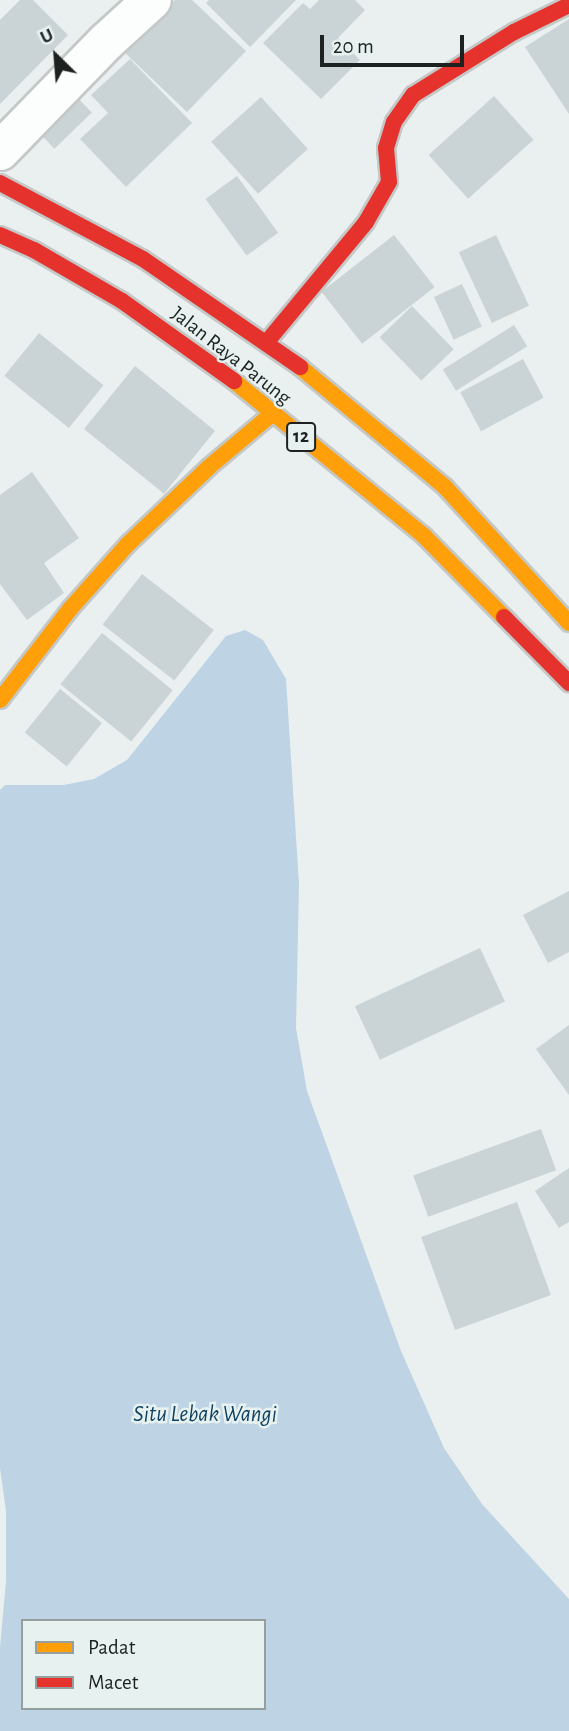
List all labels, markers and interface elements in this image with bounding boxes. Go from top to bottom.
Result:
north arrow [21,21,91,91]
scale bar [324,21,468,65]
text: U [37,25,56,48]
text: 20 m [333,36,374,57]
street label: Jalan Raya Parung [166,301,296,411]
road number: 12 [285,422,317,452]
water label: Situ Lebak Wangi [133,1401,277,1429]
legend [21,1619,266,1710]
text: Padat [88,1637,135,1658]
text: Macet [88,1672,139,1693]

